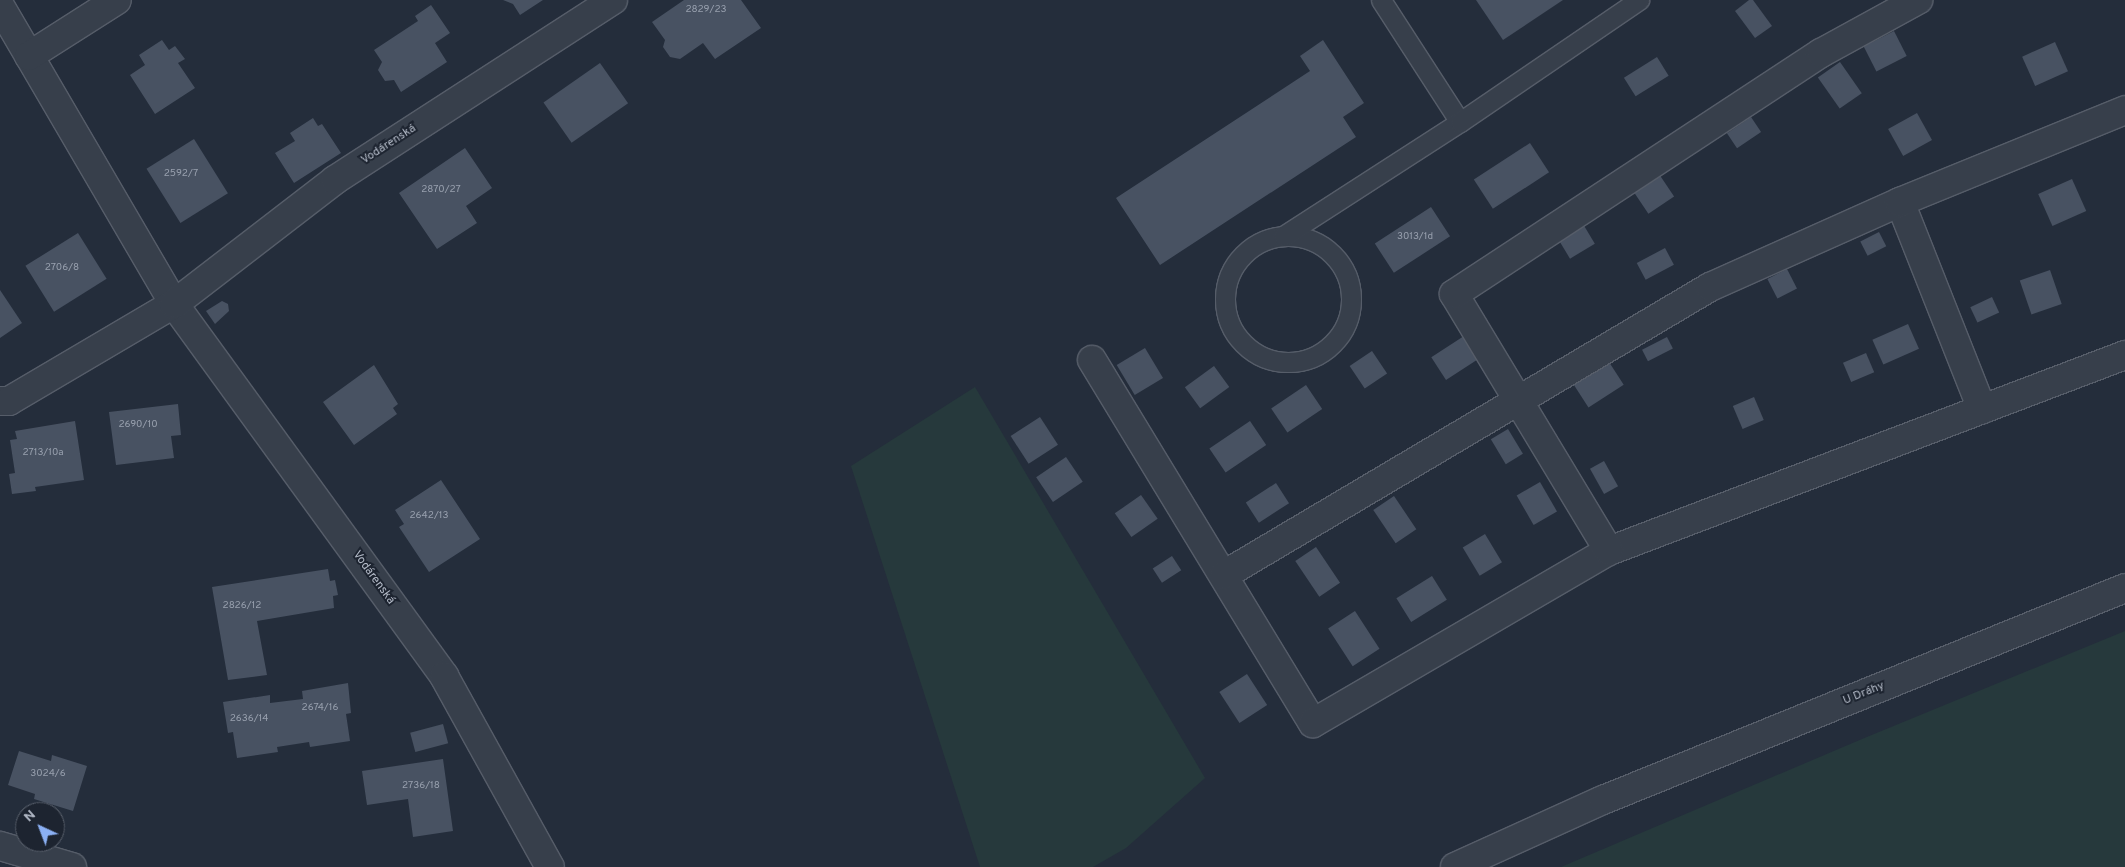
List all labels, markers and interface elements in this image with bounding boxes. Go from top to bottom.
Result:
house number: 2829/23 [685,4,727,16]
street label: Vodárenská [359,122,419,168]
house number: 2592/7 [164,168,198,180]
house number: 2870/27 [421,184,461,196]
house number: 3013/1d [1397,231,1433,243]
house number: 2706/8 [45,262,79,274]
house number: 2690/10 [118,419,158,431]
house number: 2713/10a [22,447,64,459]
house number: 2642/13 [409,510,449,522]
street label: Vodárenská [349,548,397,608]
house number: 2826/12 [223,600,261,612]
street label: U Dráhy [1841,679,1887,709]
house number: 2674/16 [302,702,338,714]
house number: 2636/14 [230,713,268,725]
house number: 3024/6 [30,768,66,780]
house number: 2736/18 [402,780,440,792]
north arrow [15,802,65,852]
text: N [21,807,40,826]

